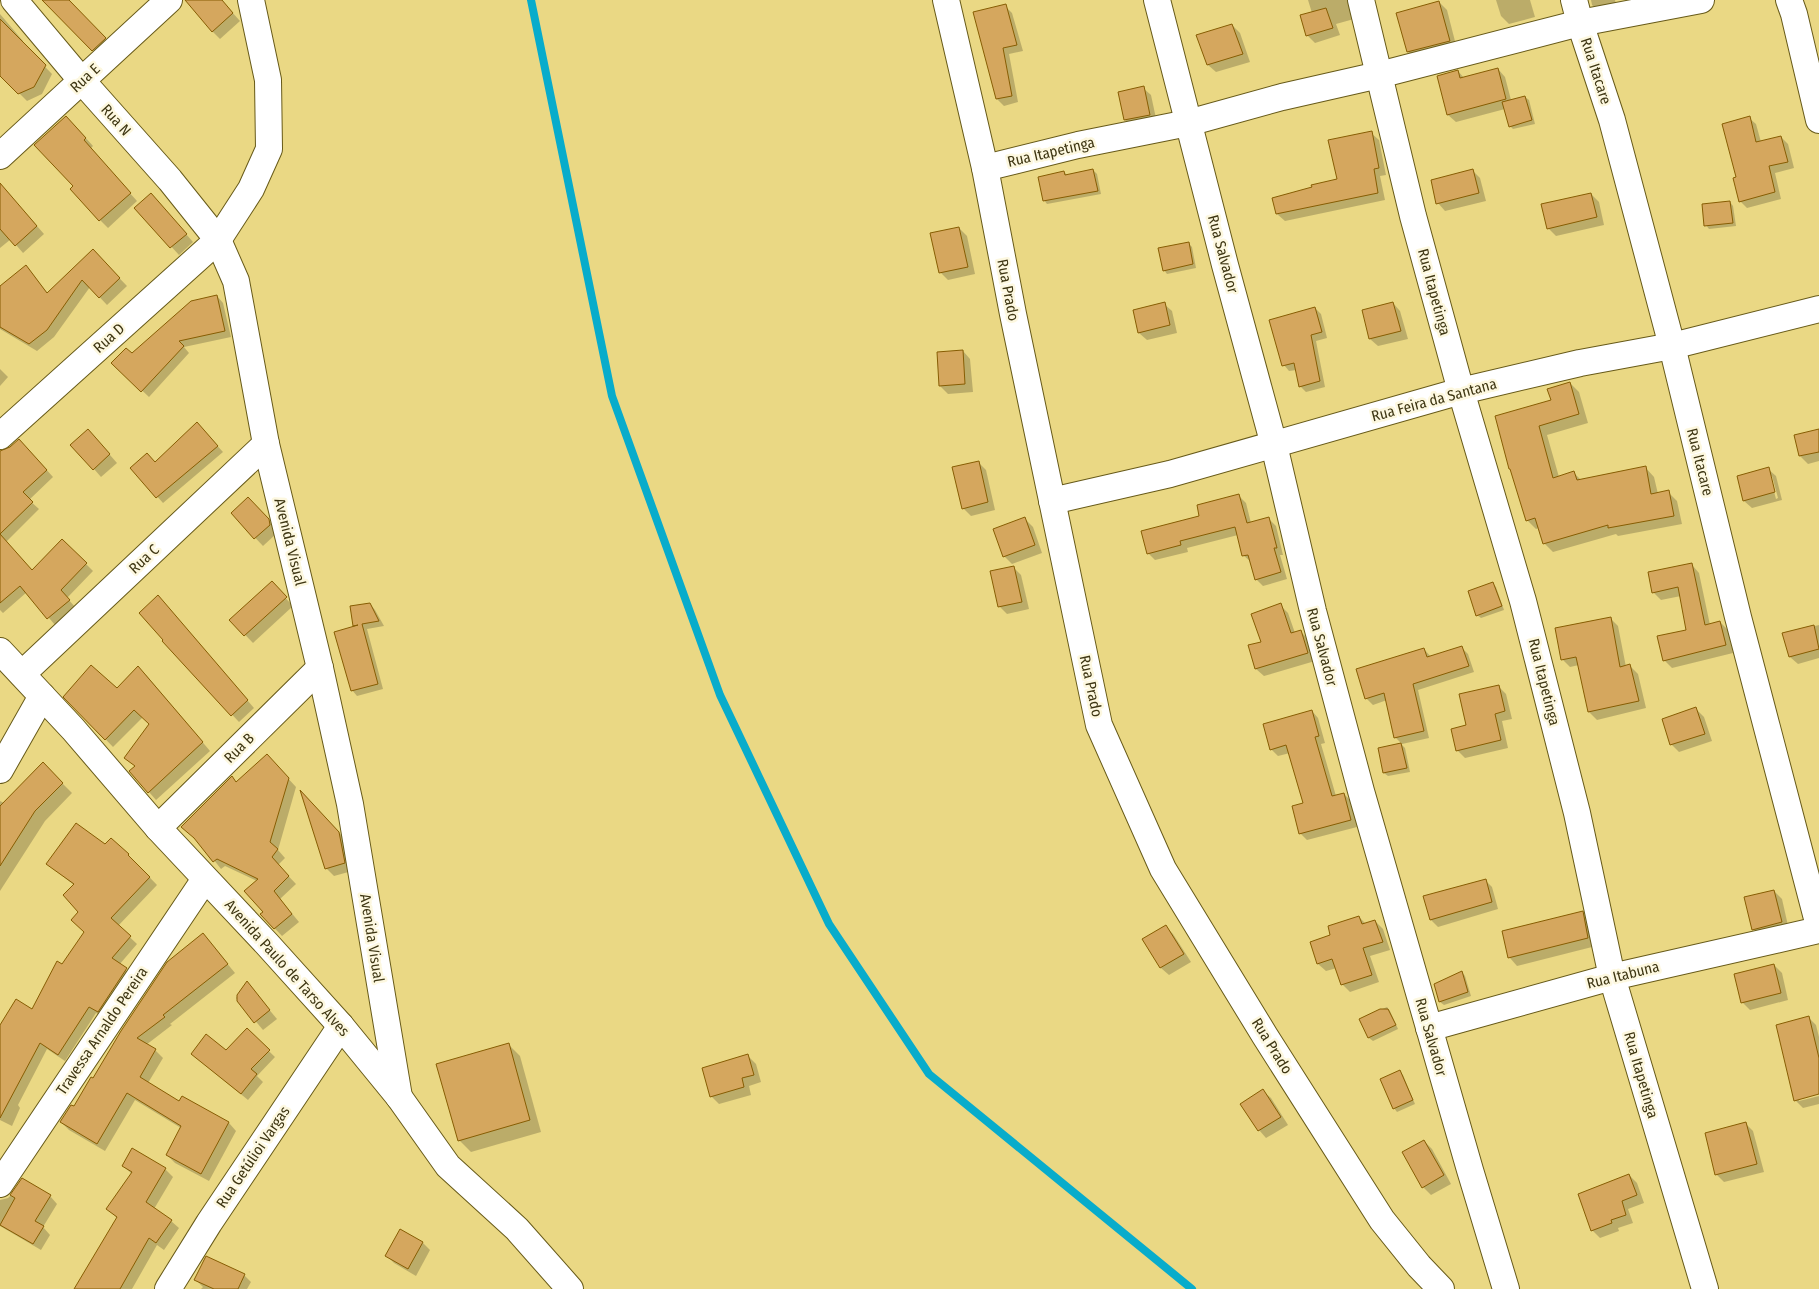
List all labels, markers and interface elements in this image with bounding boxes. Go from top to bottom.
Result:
street label: Rua Itacare [1577,35,1615,107]
street label: Rua E [66,60,104,96]
street label: Rua N [97,101,135,139]
street label: Rua Itapetinga [1006,133,1096,171]
street label: Rua Salvador [1204,213,1242,296]
street label: Rua Itapetinga [1414,247,1454,337]
street label: Rua Prado [993,258,1023,322]
street label: Rua D [90,319,128,357]
street label: Rua Feira da Santana [1369,375,1499,425]
street label: Rua Itacare [1683,426,1717,498]
street label: Avenida Visual [270,496,310,588]
street label: Rua C [125,540,163,577]
street label: Rua Salvador [1303,606,1341,689]
street label: Rua Itapetinga [1524,637,1564,727]
street label: Rua Prado [1076,654,1106,719]
street label: Rua B [220,729,258,767]
street label: Avenida Visual [356,892,388,984]
street label: Avenida Paulo de Tarso Alves [221,896,353,1040]
street label: Rua Itabuna [1585,957,1661,993]
street label: Travessa Arnaldo Pereira [52,964,152,1098]
street label: Rua Salvador [1411,996,1451,1079]
street label: Rua Prado [1248,1015,1296,1077]
street label: Rua Itapetinga [1620,1030,1662,1120]
street label: Rua Getúlioi Vargas [212,1103,294,1211]

